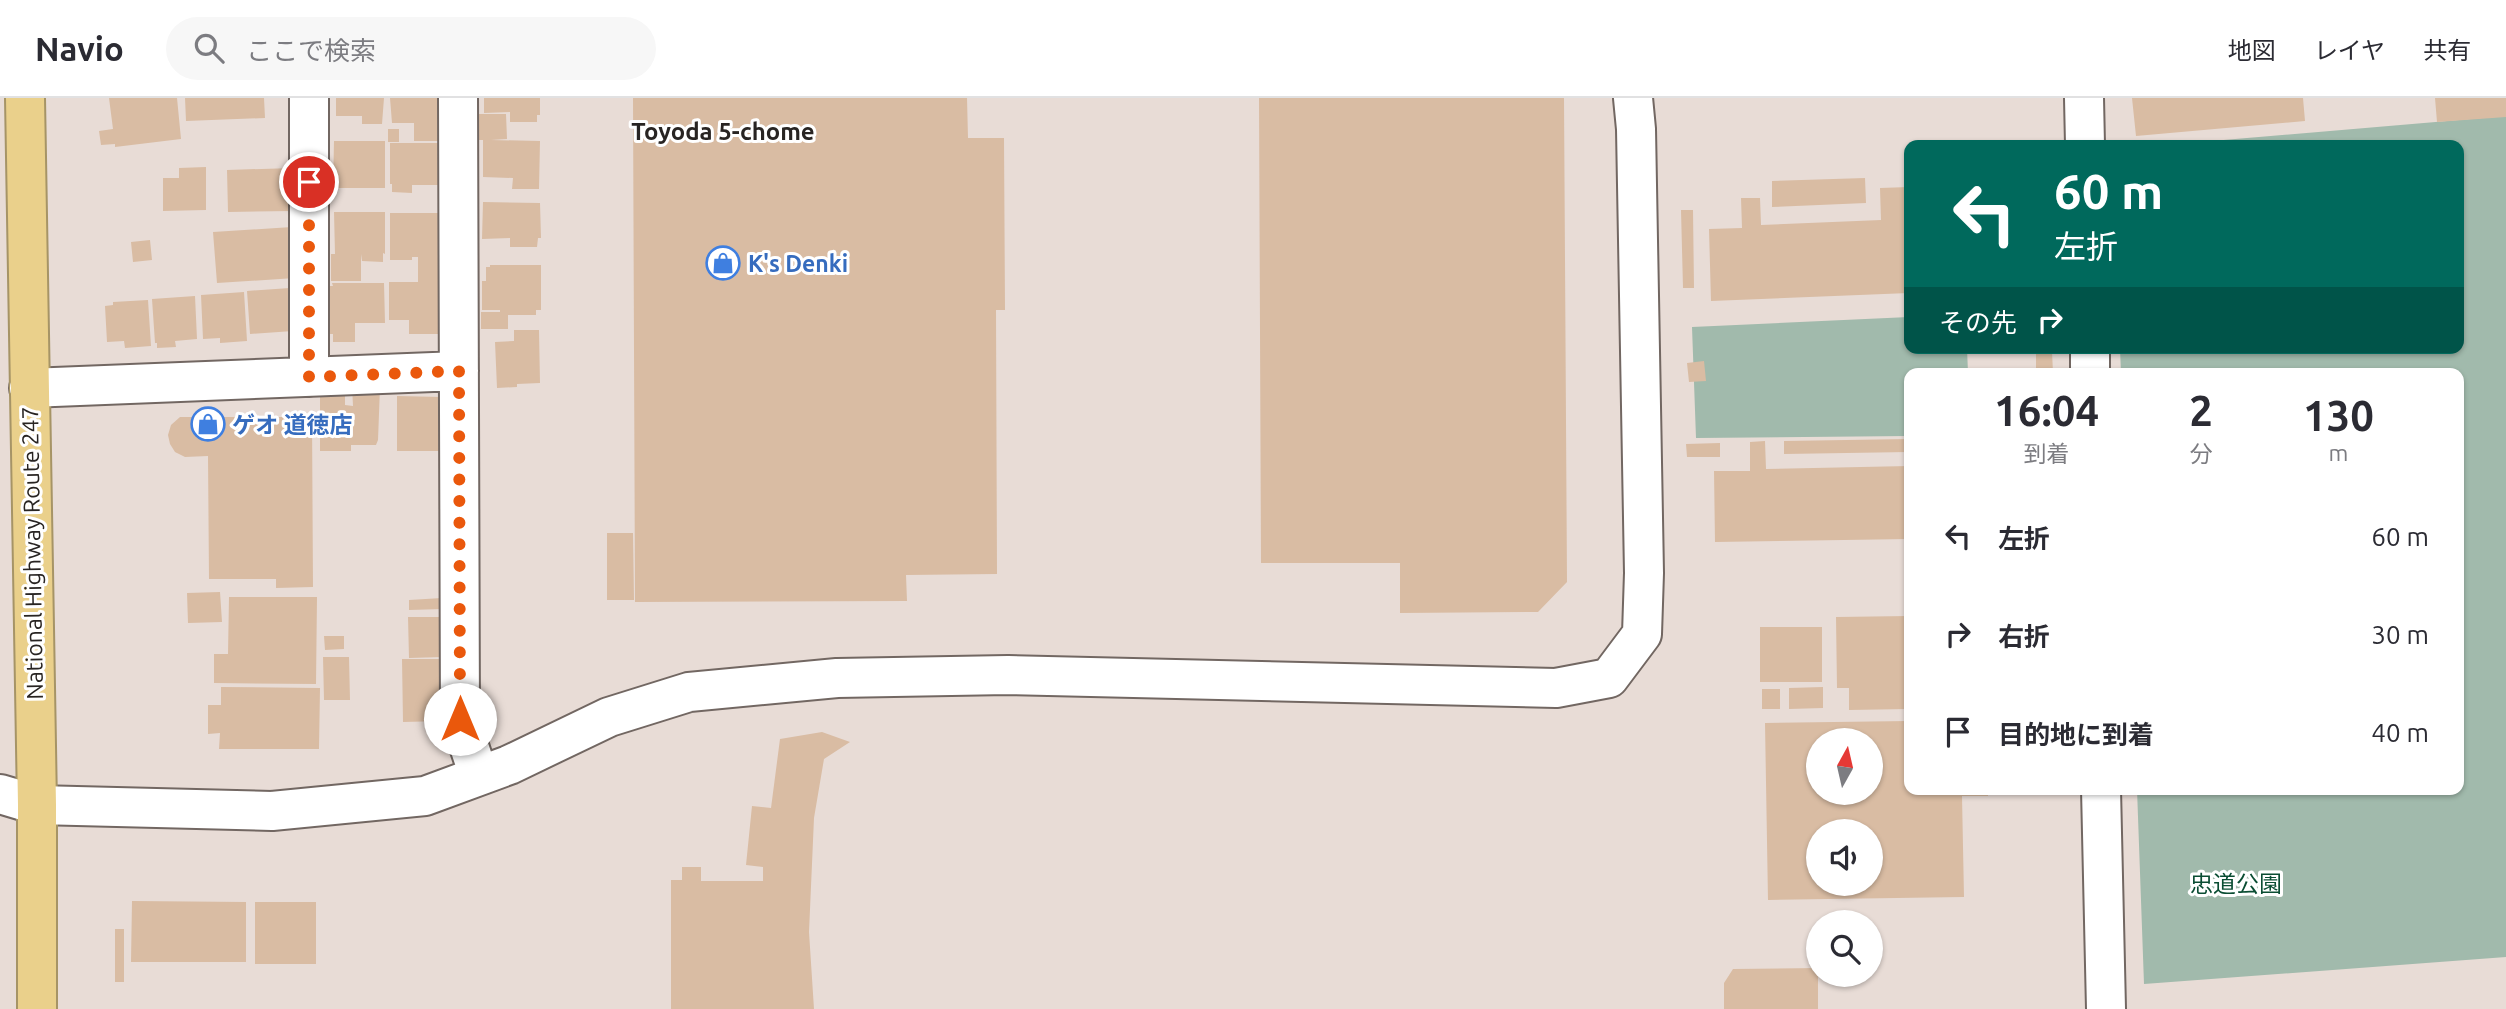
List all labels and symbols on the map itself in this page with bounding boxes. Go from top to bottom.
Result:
district label: Toyoda 5-chome [631,118,815,145]
pin [279,152,339,212]
shop icon: K's Denki [704,244,742,282]
place label: K's Denki [748,251,848,276]
shop icon: ゲオ 道徳店 [189,405,227,443]
street label: National Highway Route 247 [17,406,47,700]
place label: ゲオ 道徳店 [232,412,352,437]
position arrow [423,682,497,756]
north arrow [1806,728,1883,805]
park label: 忠道公園 [2190,871,2282,896]

